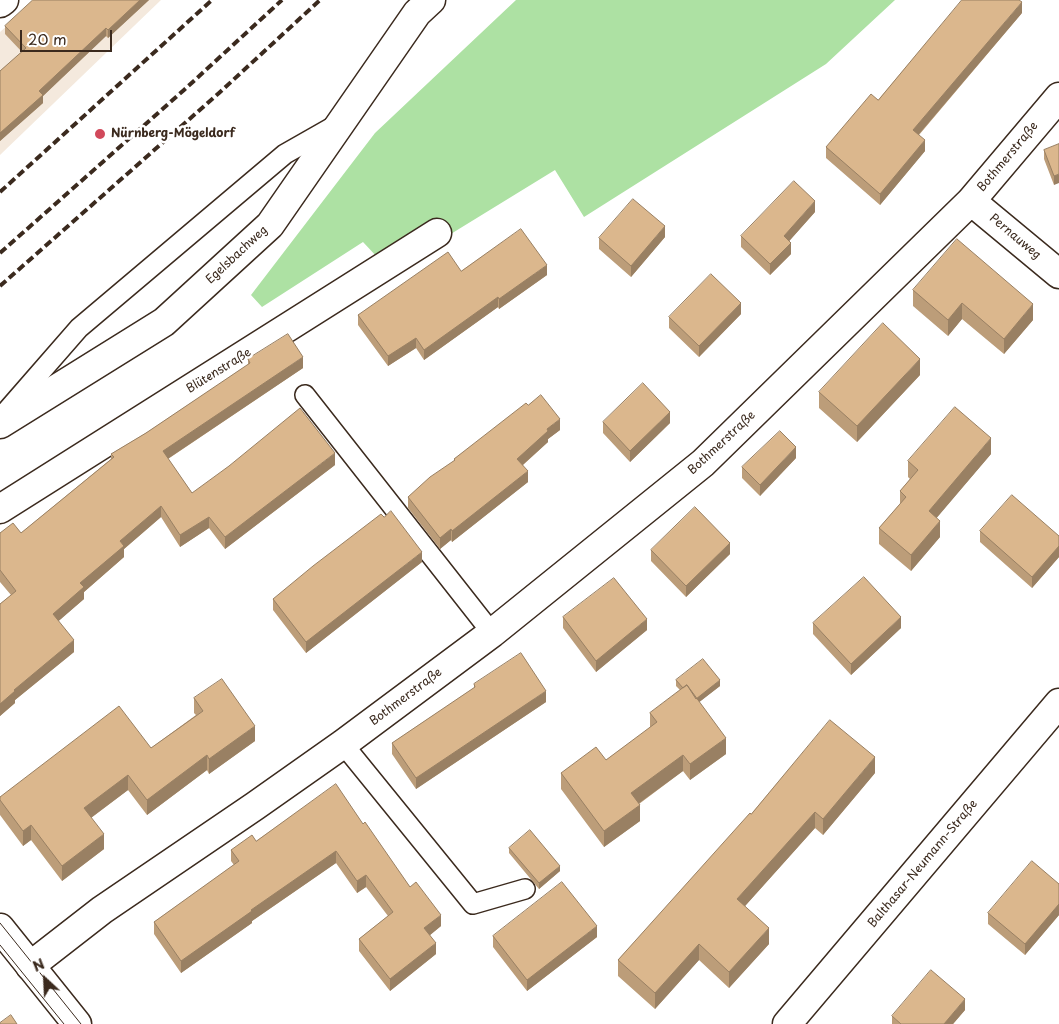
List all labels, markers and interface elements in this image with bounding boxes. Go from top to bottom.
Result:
scale bar [22,20,115,52]
text: 20 m [28,27,67,50]
street label: Bothmerstraße [975,119,1041,195]
marker: Nürnberg-Mögeldorf [93,127,107,141]
place label: Nürnberg-Mögeldorf [111,127,235,141]
street label: Pernauweg [986,211,1044,263]
street label: Egelsbachweg [203,223,271,287]
street label: Blütenstraße [184,345,254,397]
street label: Bothmerstraße [685,408,759,478]
street label: Bothmerstraße [367,665,445,729]
street label: Balthasar-Neumann-Straße [865,797,981,931]
text: N [29,953,48,977]
north arrow [20,954,70,1004]

